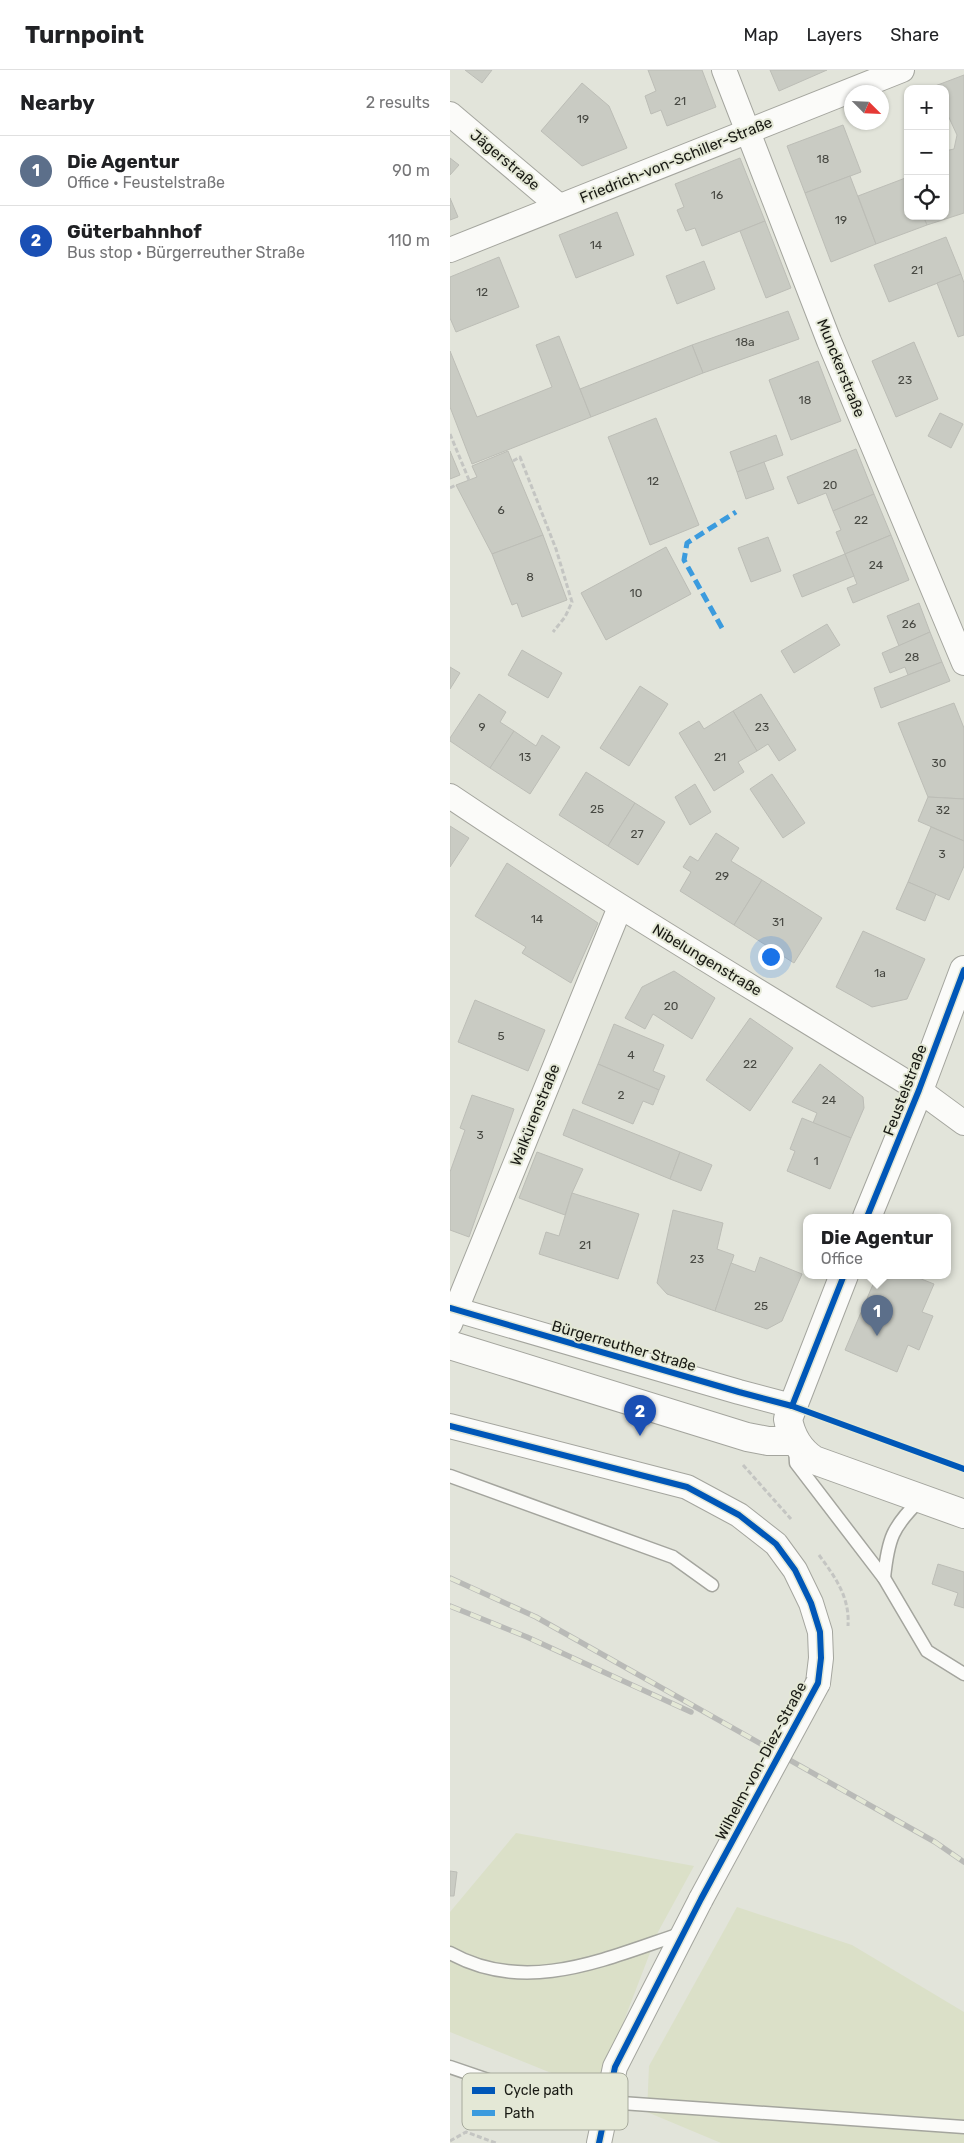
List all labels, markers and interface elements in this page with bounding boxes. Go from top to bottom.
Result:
text: Turnpoint [25,21,144,49]
text: Map [744,24,779,46]
text: Layers [807,24,862,46]
text: Share [890,24,939,46]
north arrow [844,85,889,130]
map controls [904,85,949,220]
button: + [904,85,949,130]
text: Nearby [20,90,95,115]
text: 2 results [366,93,430,112]
house number: 21 [674,94,686,108]
house number: 19 [577,112,589,126]
street label: Friedrich-von-Schiller-Straße [577,113,775,207]
street label: Jägerstraße [467,126,543,194]
button: − [904,130,949,175]
text: Die Agentur [67,150,179,173]
house number: 18 [817,152,829,166]
text: 1 [32,161,40,180]
text: 90 m [392,161,430,180]
text: Office · Feustelstraße [67,173,225,192]
button: locate [904,175,949,220]
house number: 16 [711,188,723,202]
house number: 19 [835,213,847,227]
text: Güterbahnhof [67,220,202,243]
text: 2 [31,231,41,250]
text: 110 m [388,231,430,250]
house number: 14 [590,238,603,252]
text: Bus stop · Bürgerreuther Straße [67,243,305,262]
house number: 21 [911,263,923,277]
house number: 12 [476,285,488,299]
street label: Munckerstraße [813,316,869,420]
house number: 18a [735,335,755,349]
house number: 23 [898,373,912,387]
house number: 18 [799,393,811,407]
house number: 12 [647,474,659,488]
house number: 20 [823,478,837,492]
house number: 6 [497,503,505,517]
house number: 22 [854,513,868,527]
house number: 24 [869,558,884,572]
house number: 8 [526,570,534,584]
house number: 10 [630,586,642,600]
house number: 26 [902,617,916,631]
house number: 28 [905,650,919,664]
house number: 9 [478,720,486,734]
house number: 23 [755,720,769,734]
house number: 13 [519,750,531,764]
house number: 21 [714,750,726,764]
house number: 30 [932,756,946,770]
house number: 25 [590,802,604,816]
house number: 32 [936,803,950,817]
house number: 27 [630,827,644,841]
house number: 3 [938,847,946,861]
house number: 29 [715,869,729,883]
house number: 14 [531,912,544,926]
house number: 31 [772,915,784,929]
street label: Nibelungenstraße [649,920,765,1000]
your location [758,944,784,970]
house number: 1a [874,966,886,980]
house number: 20 [664,999,678,1013]
house number: 5 [497,1029,505,1043]
street label: Feustelstraße [879,1042,931,1138]
house number: 4 [627,1048,635,1062]
house number: 22 [743,1057,757,1071]
street label: Walkürenstraße [506,1062,564,1168]
house number: 2 [617,1088,625,1102]
house number: 24 [822,1093,837,1107]
house number: 3 [476,1128,484,1142]
house number: 1 [813,1154,819,1168]
popup [803,1214,951,1279]
text: Die Agentur [821,1226,933,1249]
house number: 21 [579,1238,591,1252]
text: Office [821,1249,863,1268]
house number: 23 [690,1252,704,1266]
pin: 1 [861,1295,893,1336]
house number: 25 [754,1299,768,1313]
street label: Bürgerreuther Straße [550,1317,698,1375]
pin: 2 [624,1395,656,1436]
street label: Wilhelm-von-Diez-Straße [712,1679,810,1843]
legend [462,2073,628,2130]
text: Cycle path [504,2082,573,2099]
text: Path [504,2105,535,2122]

